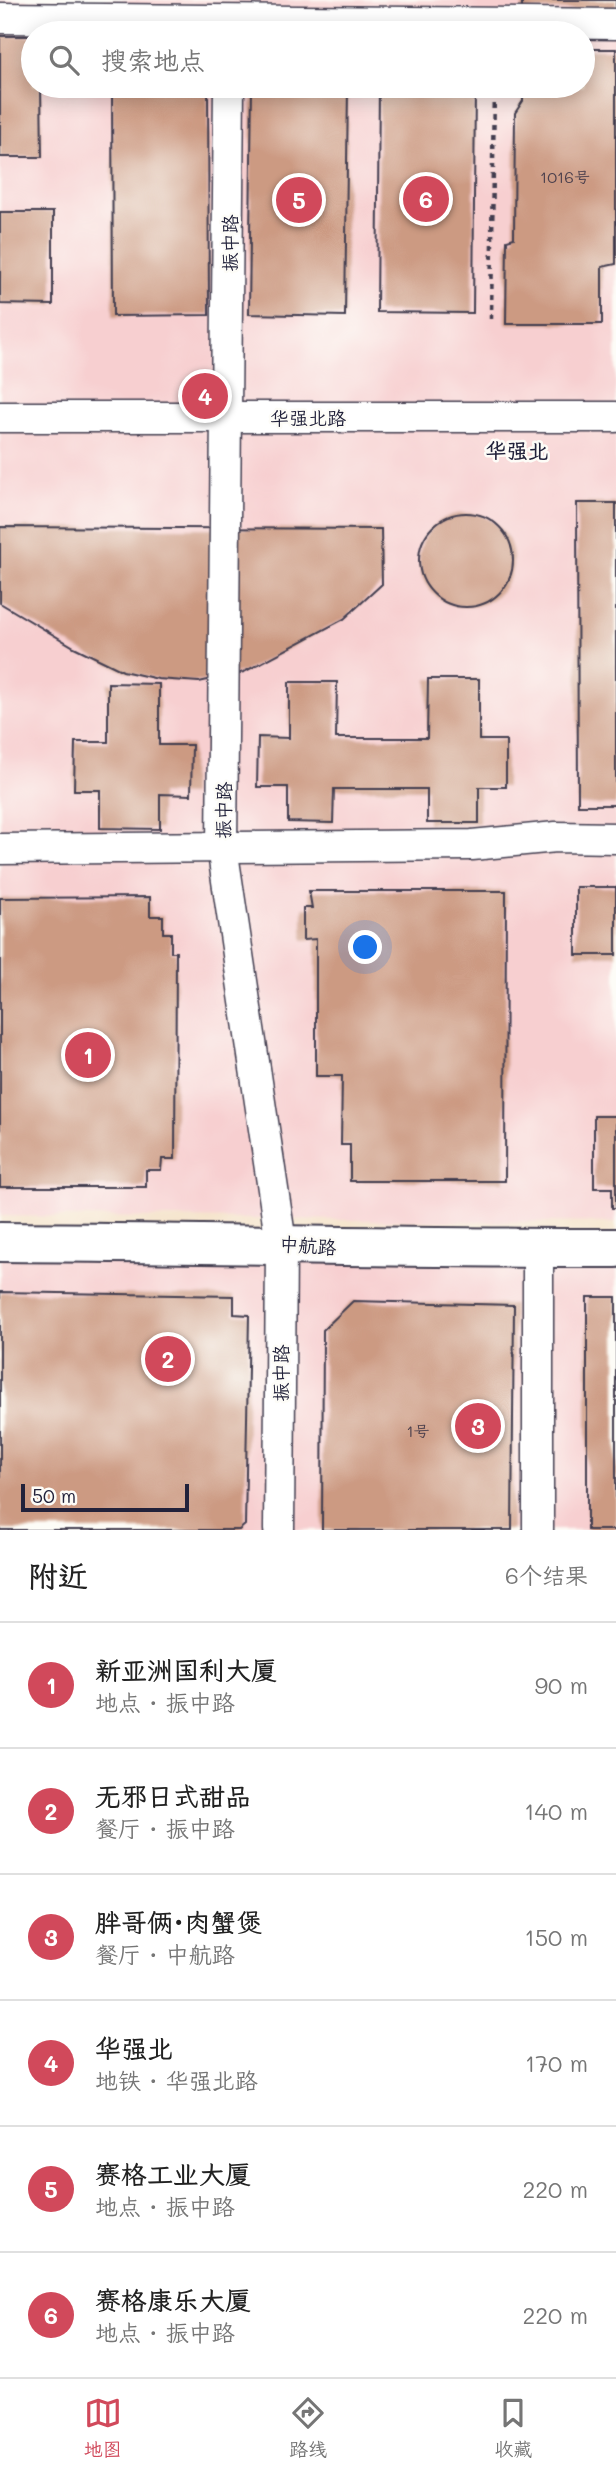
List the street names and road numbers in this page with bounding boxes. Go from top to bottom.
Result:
street label: 振中路 [217,214,242,272]
street label: 华强北路 [270,405,346,430]
street label: 振中路 [210,781,236,839]
street label: 中航路 [279,1231,337,1259]
street label: 振中路 [268,1344,293,1402]

